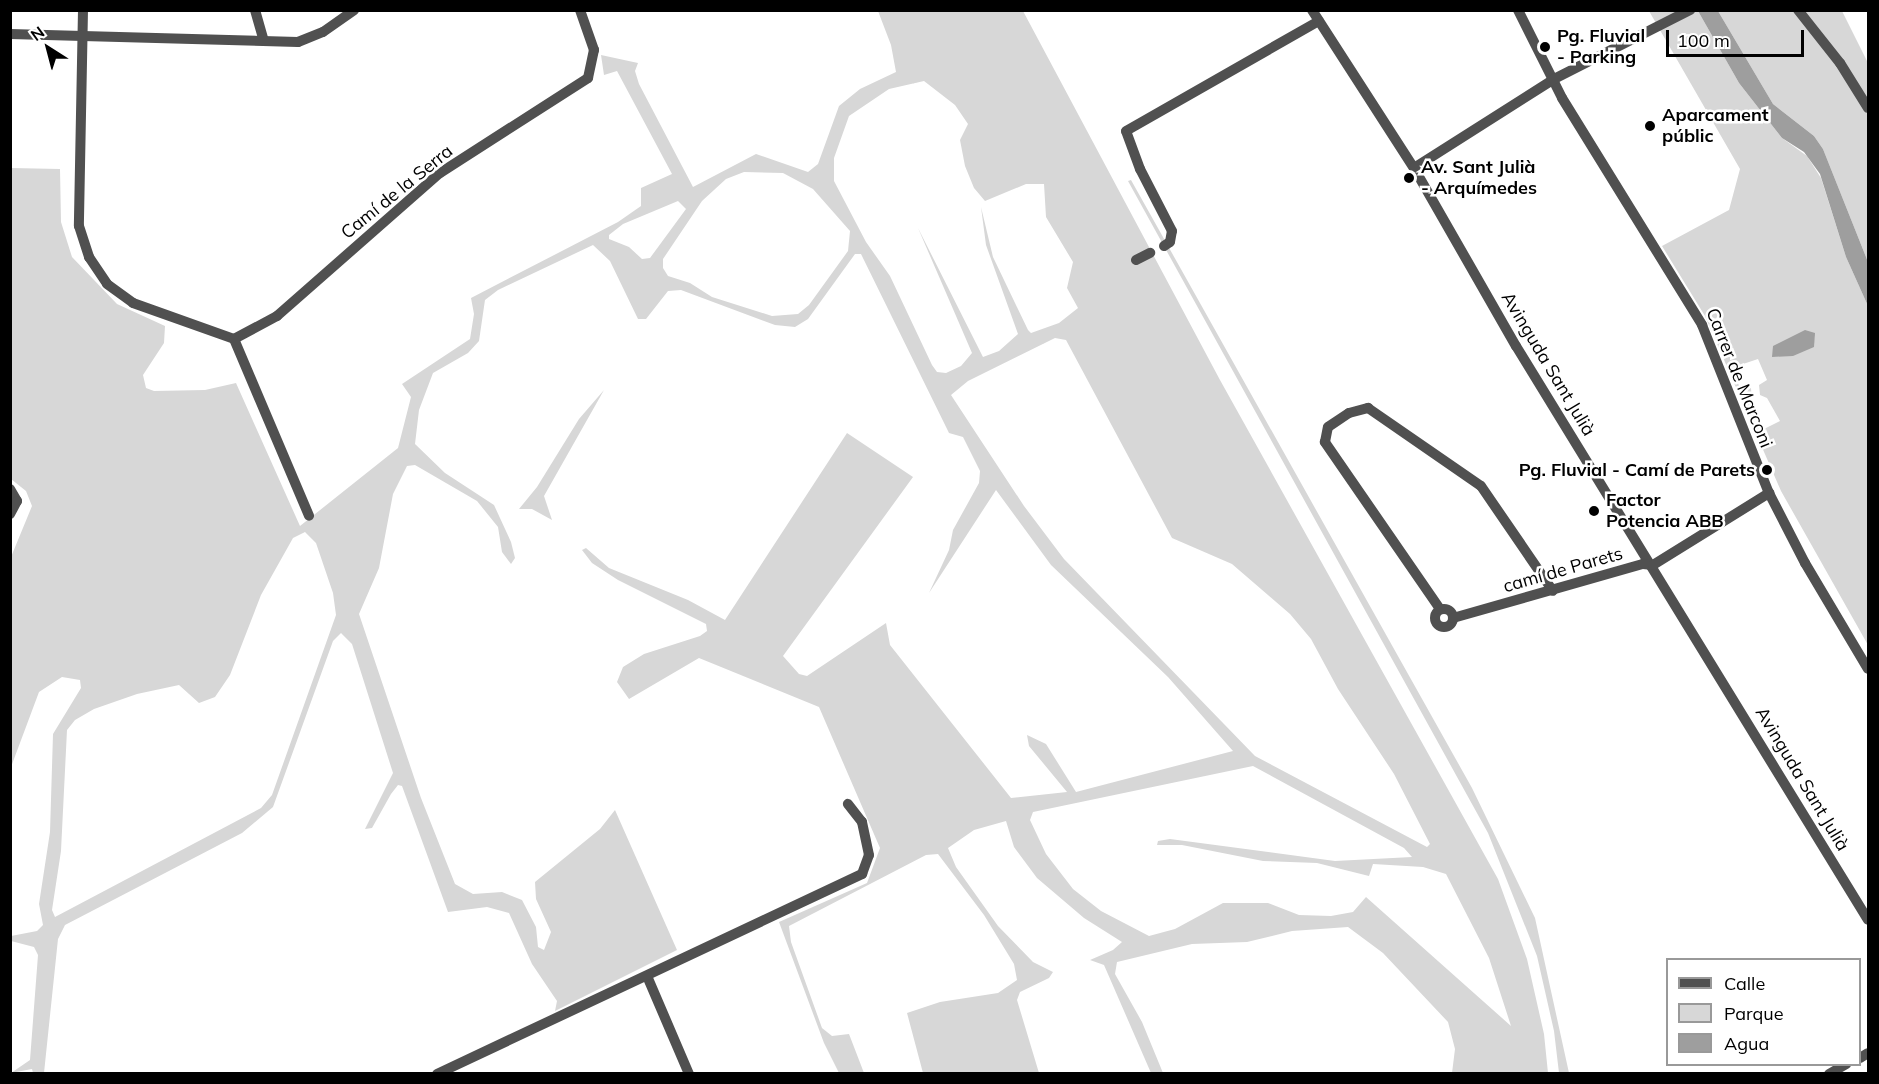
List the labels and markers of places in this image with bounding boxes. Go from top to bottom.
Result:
place label: Pg. Fluvial - Parking [1557,26,1645,68]
marker: Pg. Fluvial - Parking [1538,40,1552,54]
place label: Aparcament públic [1662,105,1769,148]
marker: Aparcament públic [1643,119,1657,133]
place label: Av. Sant Julià - Arquímedes [1421,157,1537,200]
marker: Av. Sant Julià - Arquímedes [1402,171,1416,185]
place label: Pg. Fluvial - Camí de Parets [1519,459,1755,481]
marker: Pg. Fluvial - Camí de Parets [1760,463,1774,477]
place label: Factor Potencia ABB [1606,490,1724,532]
marker: Factor Potencia ABB [1587,504,1601,518]

